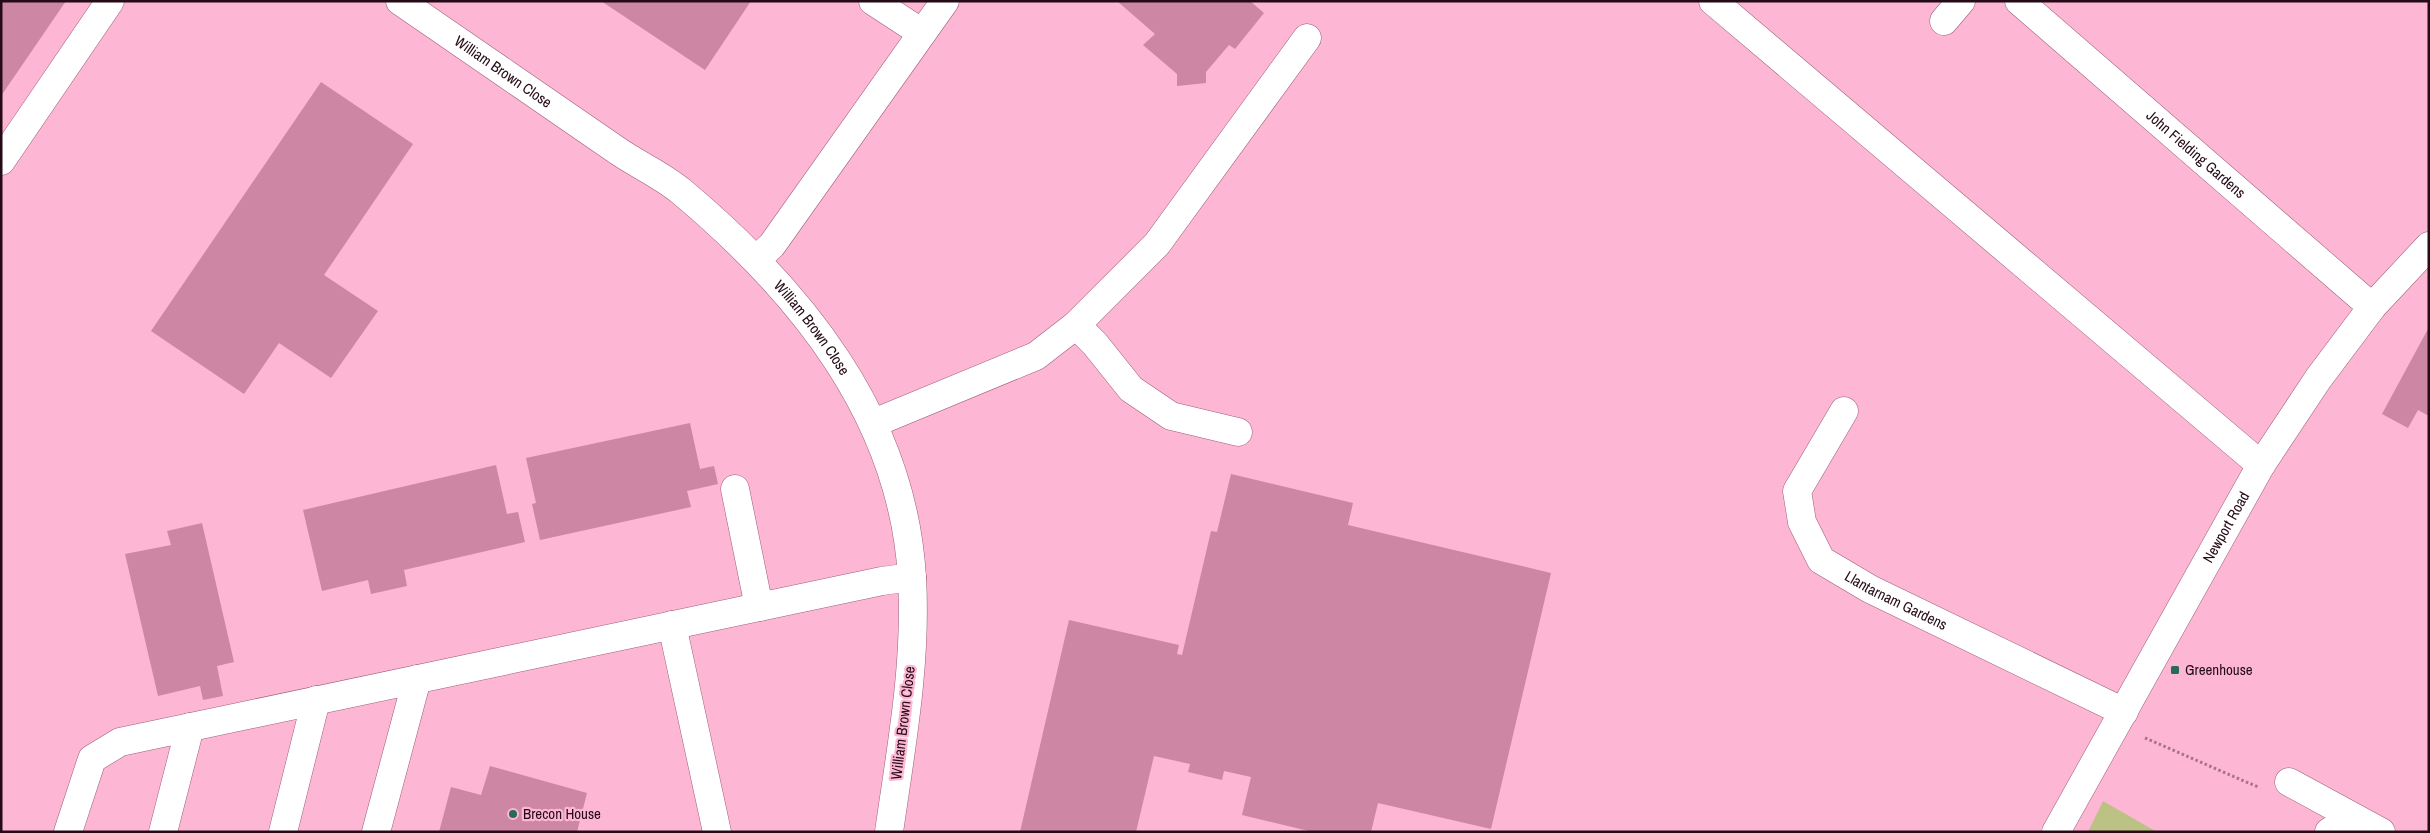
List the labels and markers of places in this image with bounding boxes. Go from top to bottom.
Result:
place label: Greenhouse [2185,659,2253,680]
marker: Greenhouse [2169,664,2181,676]
place label: Brecon House [523,803,601,824]
marker: Brecon House [507,808,519,820]

